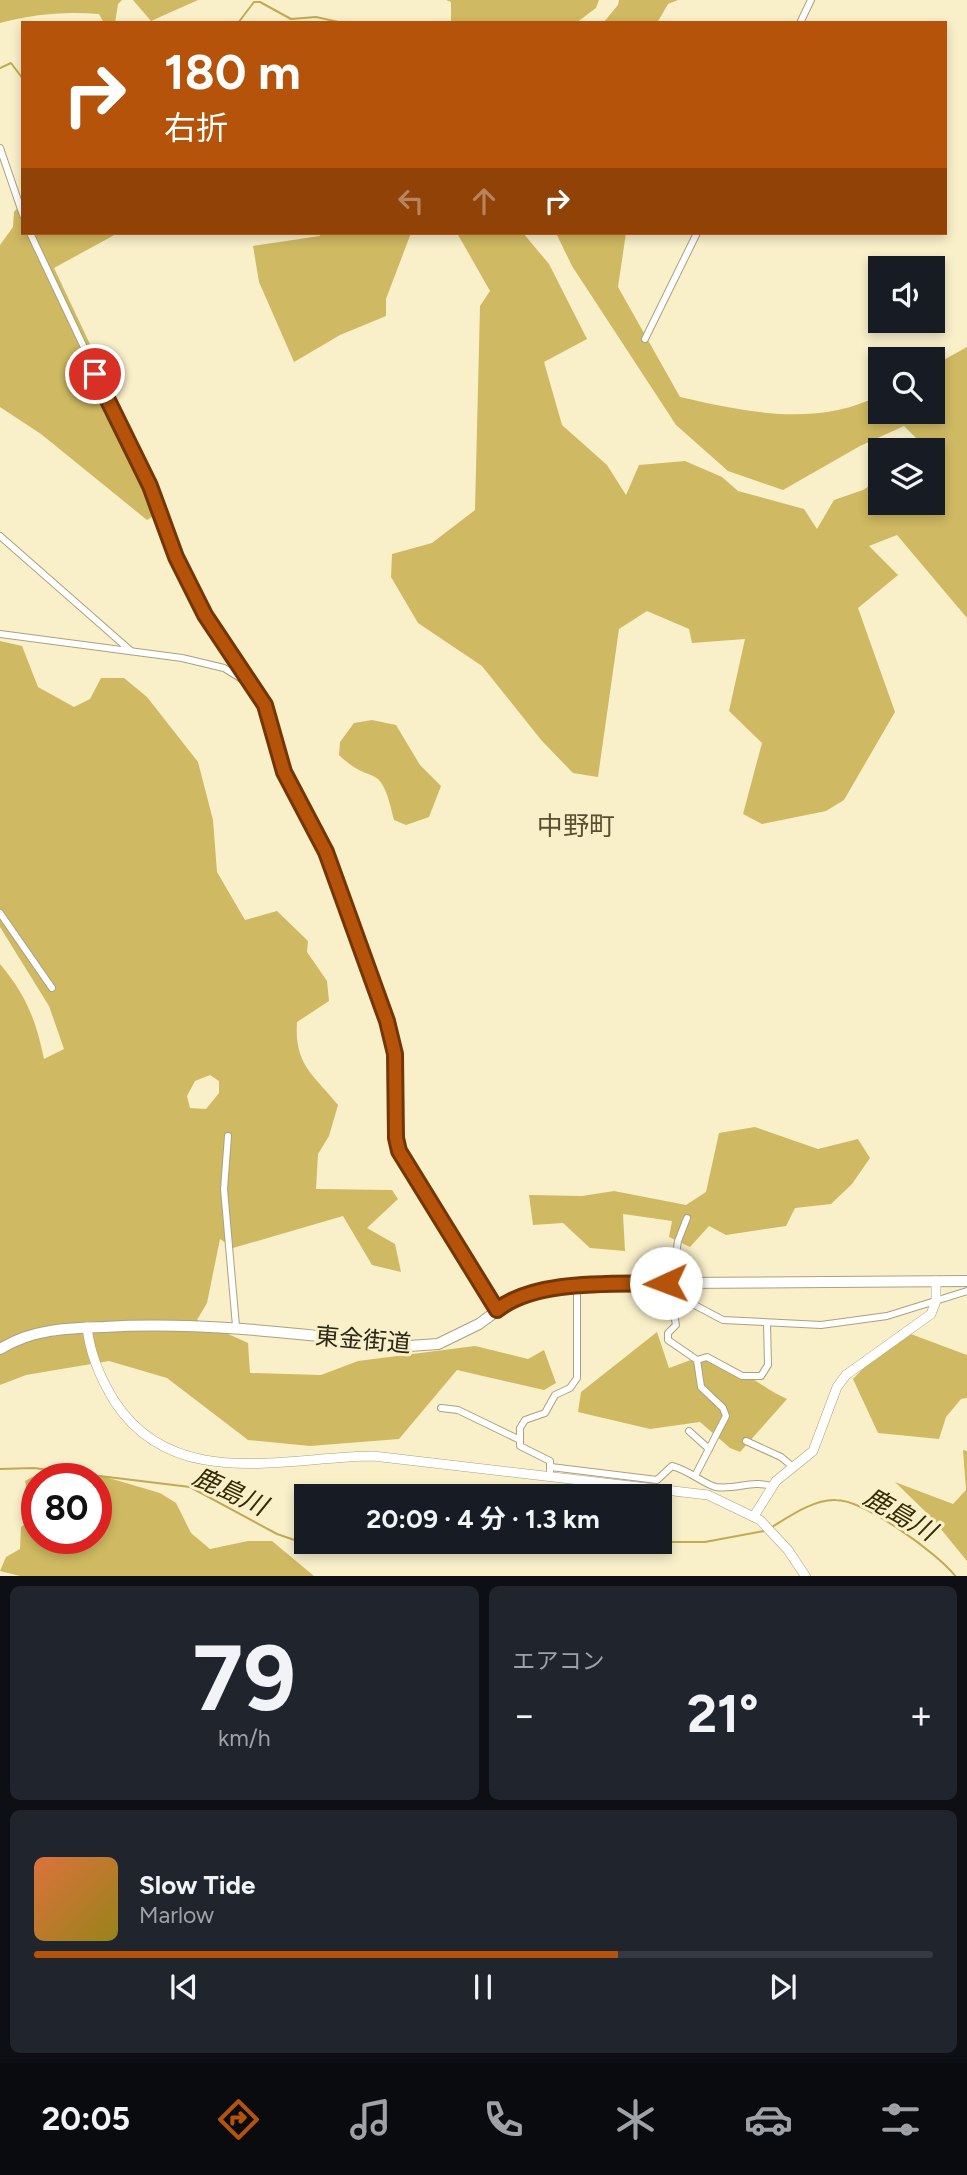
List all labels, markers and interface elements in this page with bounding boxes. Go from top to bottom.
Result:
text: 180 m [164,42,301,101]
icon: right [49,49,140,140]
text: 右折 [164,109,228,147]
icon: left [392,182,430,220]
icon: ahead [465,182,503,220]
icon: right [538,182,576,220]
map controls [868,256,945,515]
button: sound [868,256,945,333]
pin [65,344,125,404]
button: search [868,347,945,424]
icon: arrive [76,355,114,393]
button: layers [868,438,945,515]
district label: 中野町 [537,810,615,842]
position arrow [629,1246,703,1320]
street label: 東金街道 [314,1321,412,1358]
water label: 鹿島川 [188,1460,275,1523]
speed limit sign: 80 [21,1463,112,1554]
water label: 鹿島川 [858,1481,944,1549]
text: 20:09 · 4 分 · 1.3 km [366,1503,600,1535]
text: 79 [193,1624,296,1733]
text: エアコン [513,1647,605,1675]
text: 21° [687,1683,759,1745]
text: − [513,1692,536,1738]
text: + [909,1692,933,1738]
text: km/h [218,1724,271,1752]
text: Slow Tide [139,1869,255,1901]
text: Marlow [139,1901,214,1929]
icon: previous [165,1968,203,2006]
icon: pause [464,1968,502,2006]
icon: next [764,1968,802,2006]
icon: directions [214,2095,263,2144]
icon: music [346,2095,395,2144]
icon: phone [479,2095,528,2144]
icon: climate [611,2095,660,2144]
icon: car [744,2095,793,2144]
icon: filters [876,2095,925,2144]
text: 20:05 [42,2100,130,2138]

